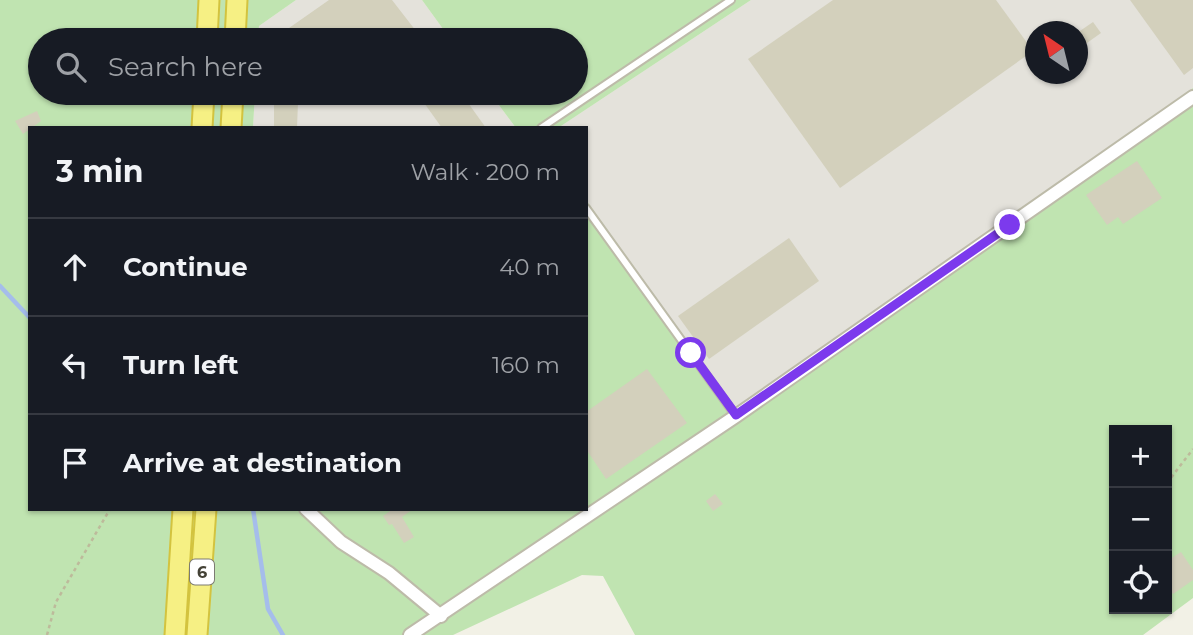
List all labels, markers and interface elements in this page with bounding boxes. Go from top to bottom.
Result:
north arrow [1025,21,1088,84]
search box [28,28,588,105]
icon: search [52,48,90,86]
text: Search here [108,51,263,83]
text: 3 min [56,153,143,190]
text: Walk · 200 m [410,158,560,186]
route end [994,209,1025,240]
icon: ahead [56,248,94,286]
text: Continue [123,251,248,283]
text: 40 m [499,253,560,281]
route start [675,337,706,368]
icon: left [56,346,94,384]
text: Turn left [123,349,239,381]
text: 160 m [492,351,560,379]
map controls [1109,425,1172,614]
button: + [1109,425,1172,488]
icon: arrive [56,444,94,482]
text: Arrive at destination [123,447,402,479]
button: − [1109,488,1172,551]
button: locate [1109,551,1172,614]
road number: 6 [190,559,214,584]

